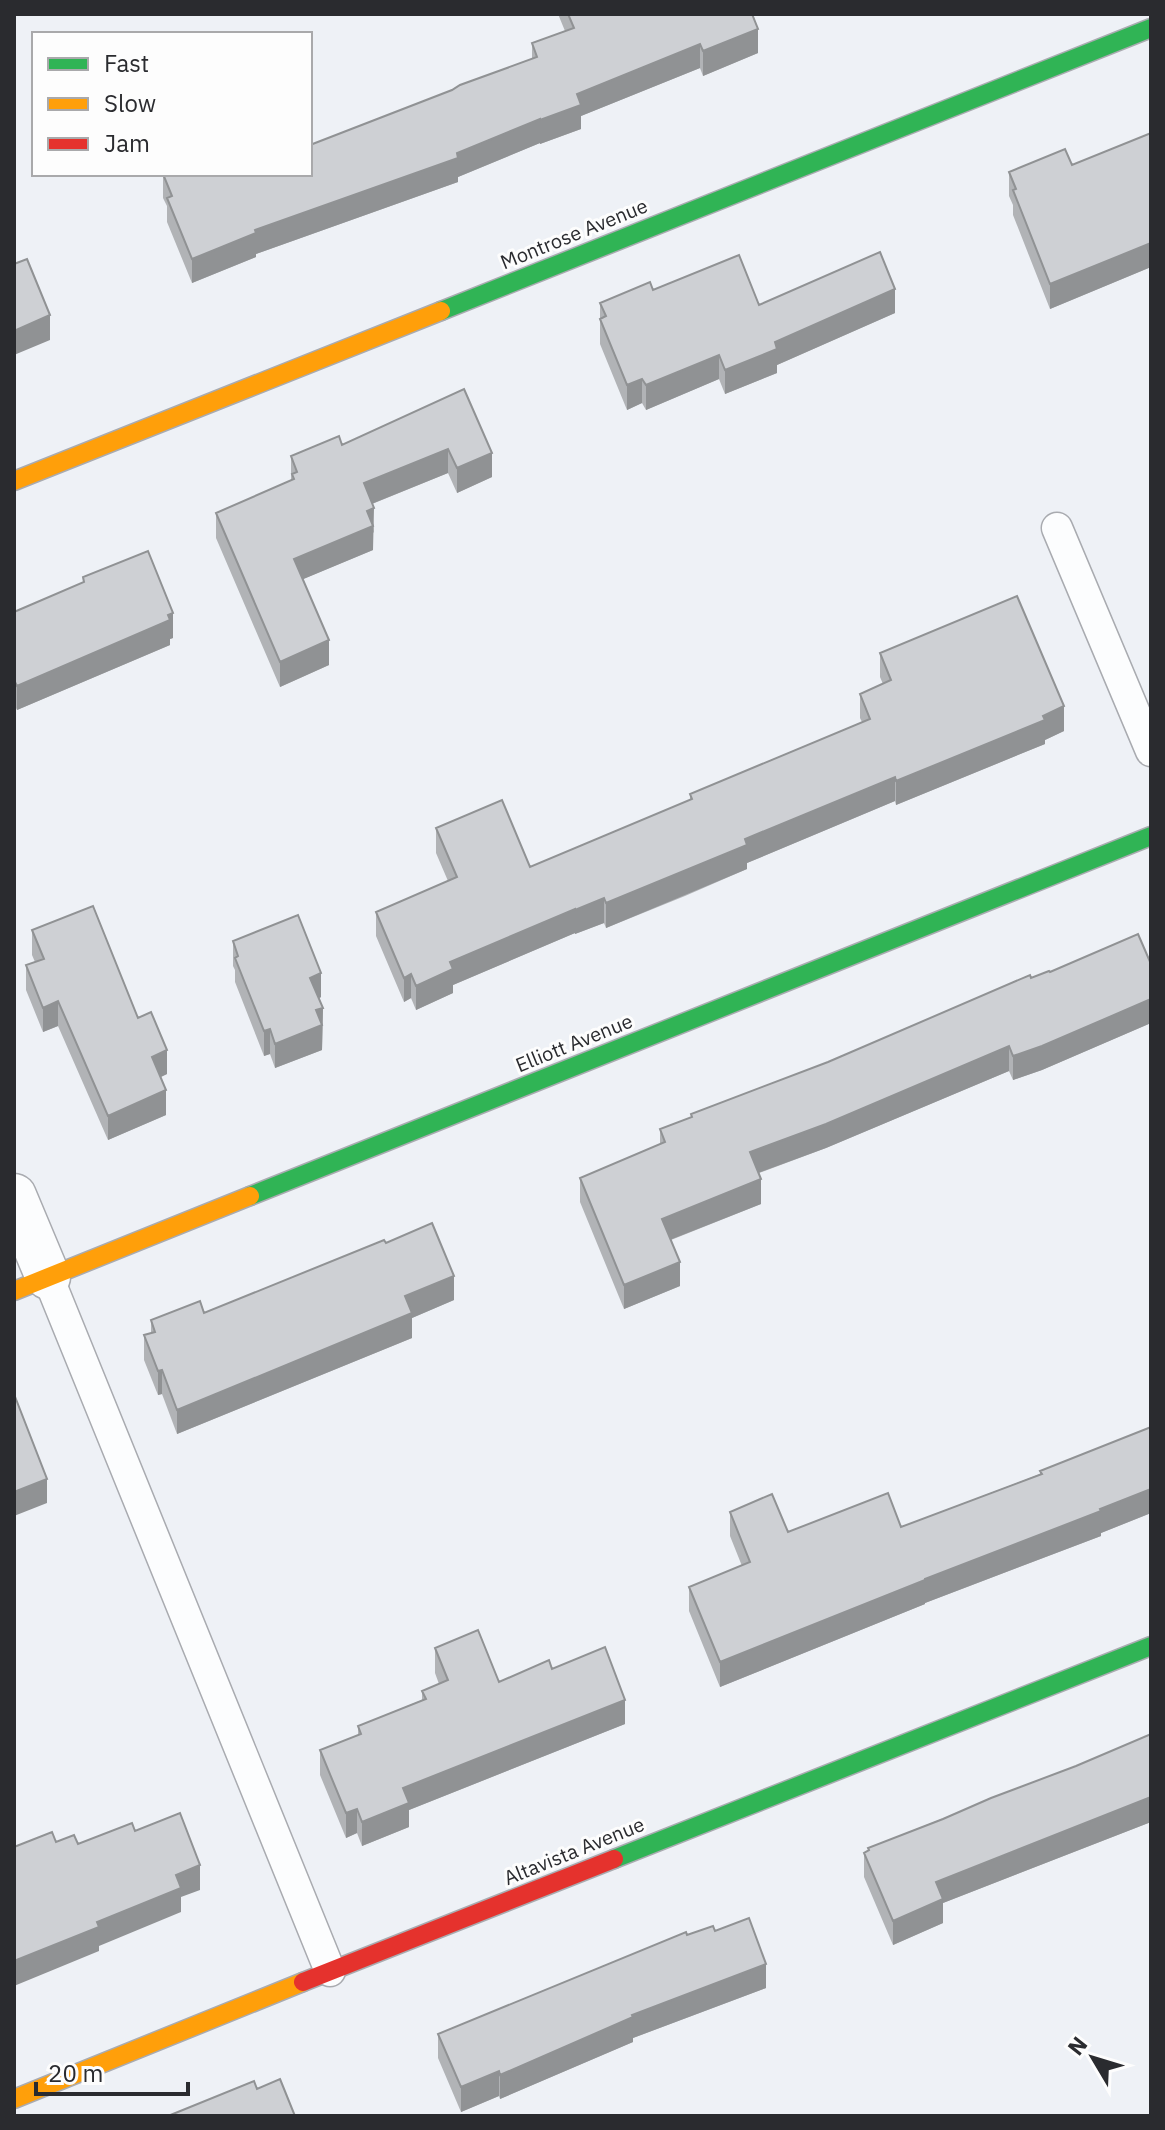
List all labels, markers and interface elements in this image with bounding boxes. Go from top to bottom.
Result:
legend [32,32,312,176]
text: Fast [104,47,149,79]
text: Slow [104,87,156,119]
text: Jam [104,127,150,159]
street label: Montrose Avenue [496,192,651,275]
street label: Elliott Avenue [511,1007,636,1078]
street label: Altavista Avenue [500,1810,648,1891]
north arrow [1053,2018,1133,2098]
text: N [1061,2030,1093,2061]
scale bar [36,2046,188,2096]
text: 20 m [48,2057,103,2089]

